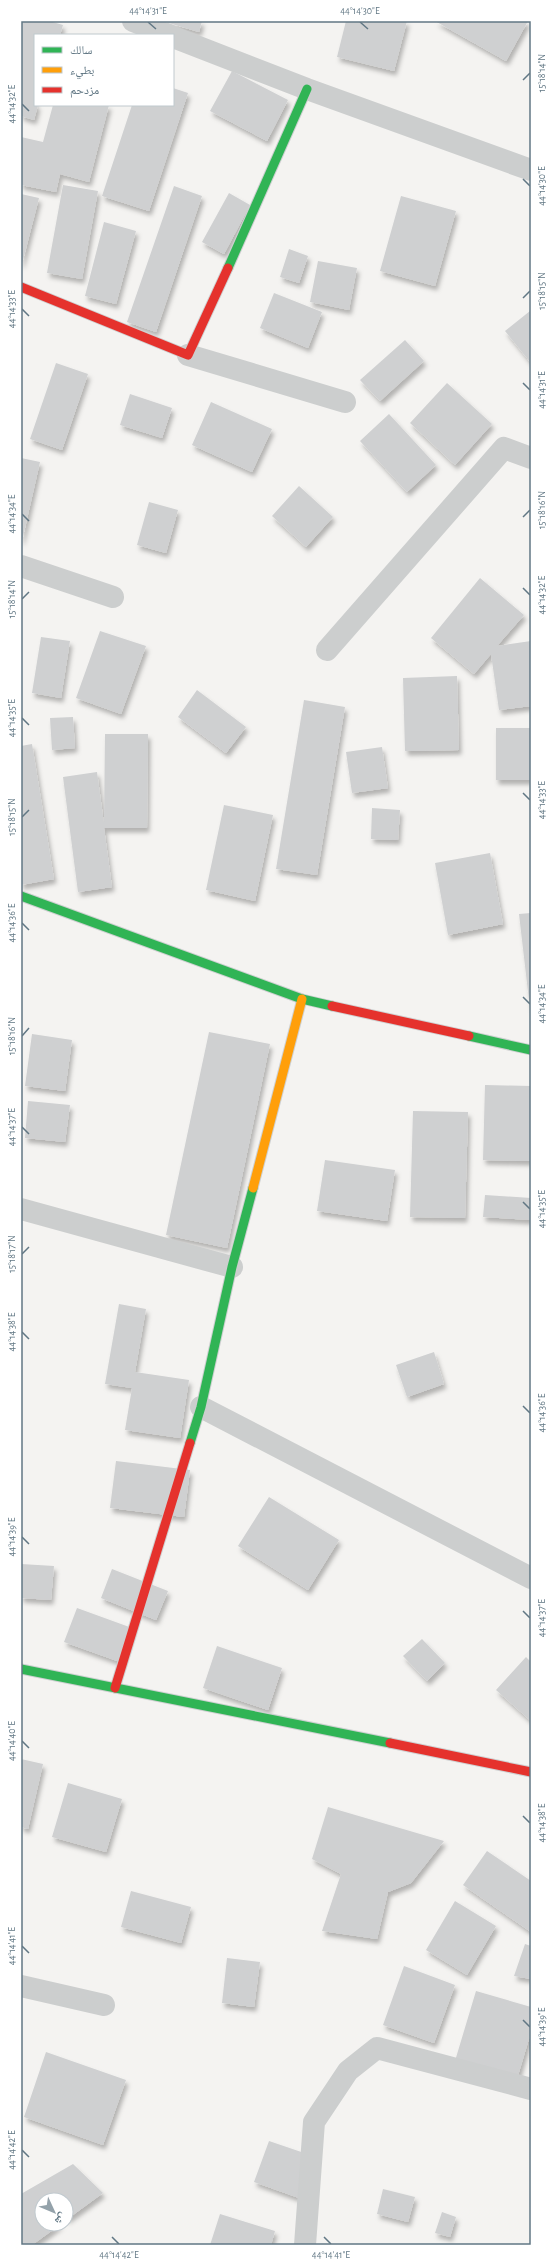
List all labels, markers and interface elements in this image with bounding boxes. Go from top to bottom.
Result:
text: 44°14'31"E [129,6,167,16]
text: 44°14'30"E [340,6,380,16]
legend [34,34,174,106]
text: سالك [70,44,92,56]
text: 15°18'14"N [537,54,547,92]
text: بطيء [70,64,94,80]
text: 44°14'32"E [7,84,17,123]
text: مزدحم [70,84,99,98]
text: 44°14'30"E [537,166,547,206]
text: 15°18'15"N [537,272,547,310]
text: 44°14'33"E [7,290,17,328]
text: 44°14'31"E [537,371,547,409]
text: 15°18'16"N [537,491,547,529]
text: 44°14'34"E [7,494,17,534]
text: 44°14'32"E [537,575,547,614]
text: 15°18'14"N [7,580,17,618]
text: 44°14'35"E [7,699,17,737]
text: 44°14'33"E [537,781,547,819]
text: 15°18'15"N [7,798,17,836]
text: 44°14'36"E [7,903,17,942]
text: 44°14'34"E [537,984,547,1024]
text: 15°18'16"N [7,1017,17,1055]
text: 44°14'37"E [7,1108,17,1146]
text: 44°14'35"E [537,1190,547,1228]
text: 15°18'17"N [7,1235,17,1273]
text: 44°14'38"E [7,1312,17,1351]
text: 44°14'36"E [537,1393,547,1432]
text: 44°14'39"E [7,1517,17,1556]
text: 44°14'37"E [537,1599,547,1637]
text: 44°14'40"E [7,1721,17,1761]
text: 44°14'38"E [537,1803,547,1842]
text: 44°14'41"E [7,1927,17,1965]
text: 44°14'39"E [537,2007,547,2046]
text: 44°14'42"E [7,2130,17,2170]
north arrow [34,2192,74,2232]
text: ش [51,2209,69,2227]
text: 44°14'42"E [99,2250,139,2260]
text: 44°14'41"E [312,2250,350,2260]

